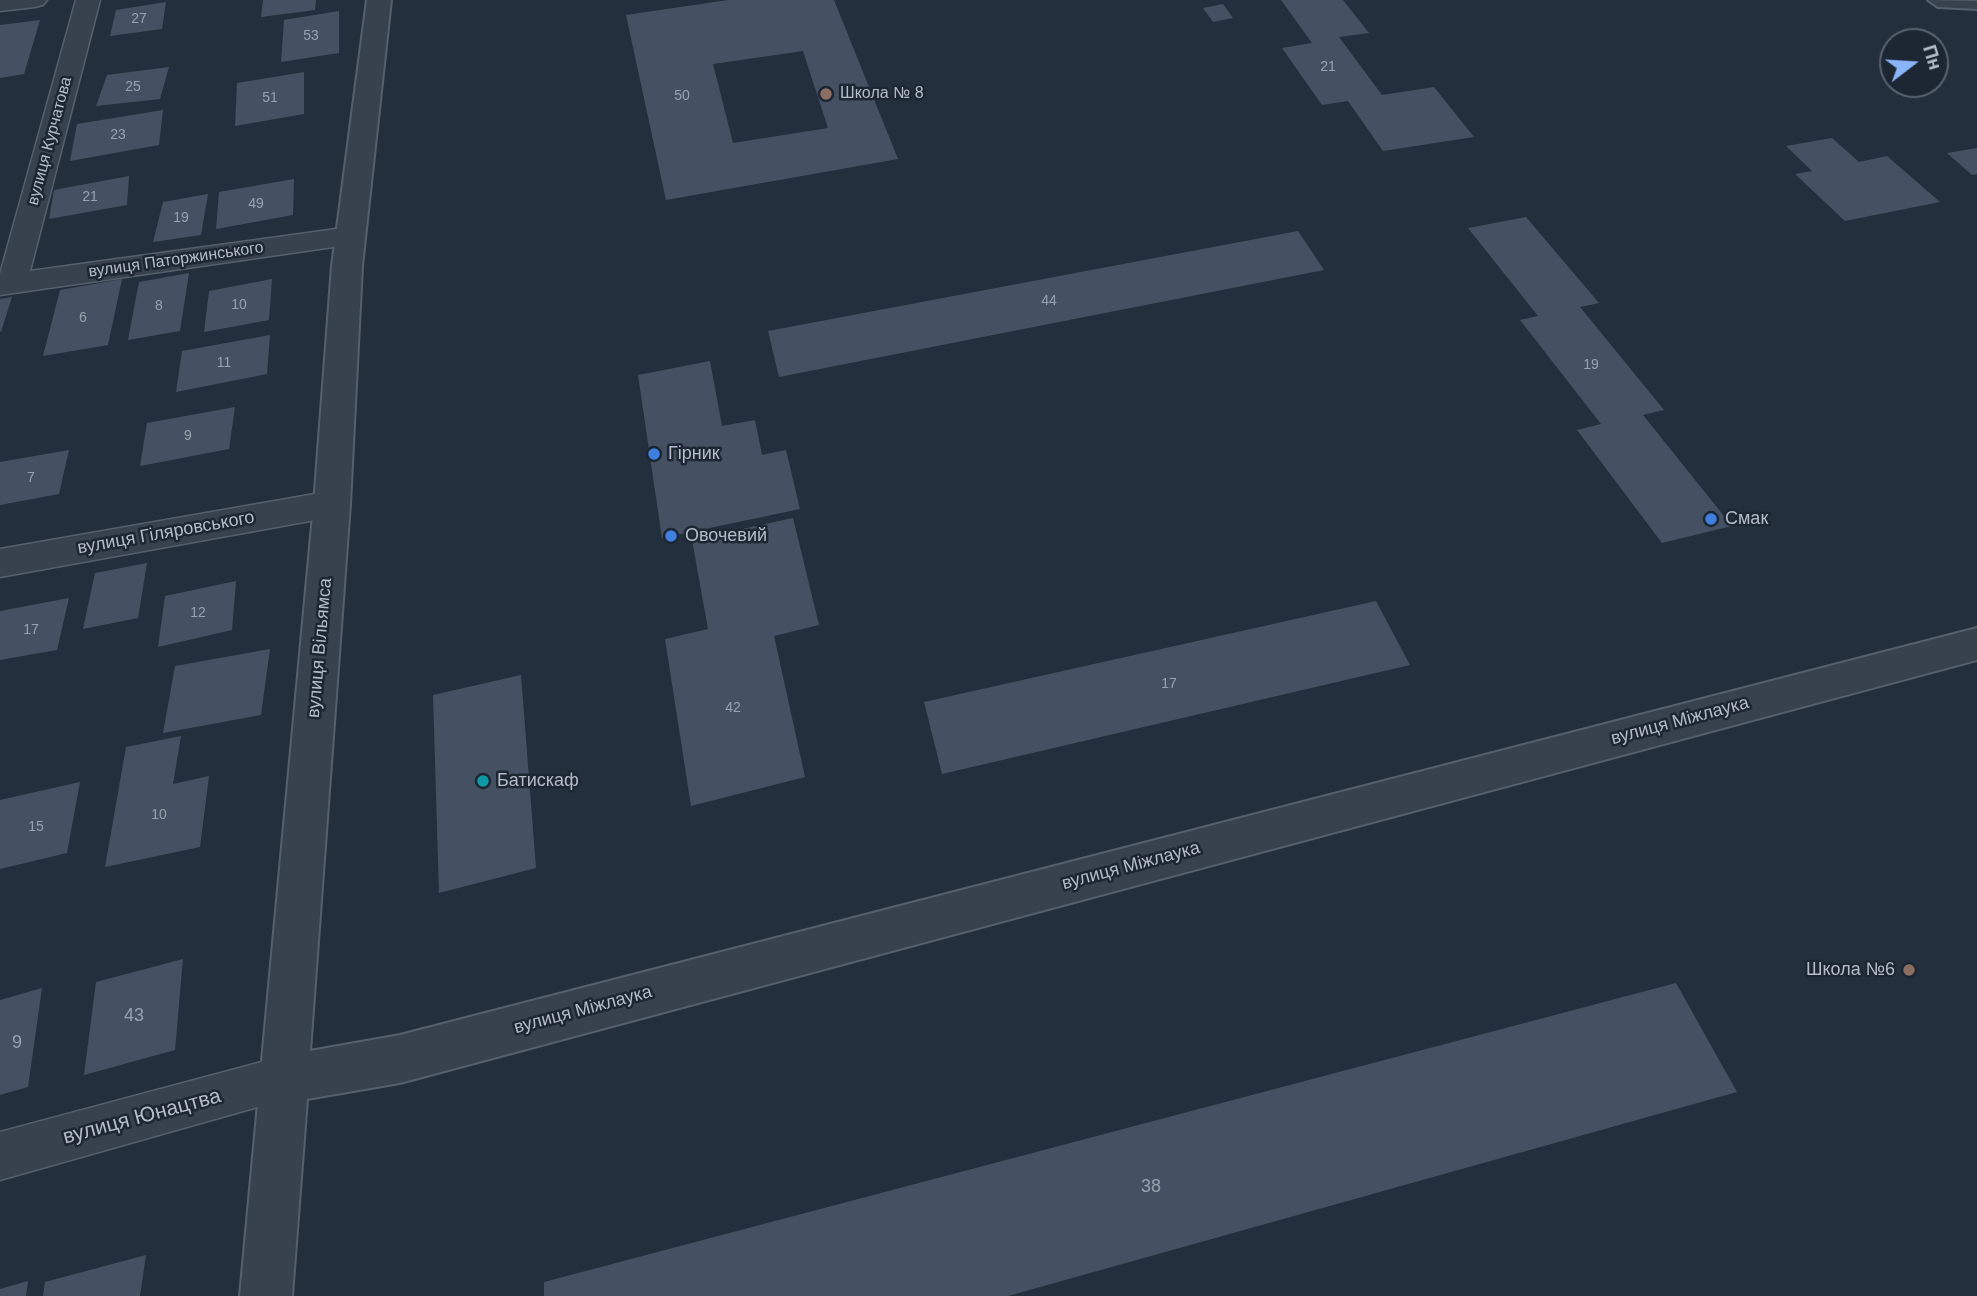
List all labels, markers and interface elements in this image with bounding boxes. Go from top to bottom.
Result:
house number: 27 [131,11,147,27]
house number: 53 [303,28,319,44]
north arrow [1879,28,1949,98]
text: Пн [1919,42,1946,72]
house number: 21 [1320,59,1336,75]
street label: вулиця Курчатова [24,75,76,207]
house number: 25 [125,79,141,95]
place label: Школа № 8 [840,84,924,104]
marker: Школа № 8 [818,86,834,102]
house number: 50 [674,88,690,104]
house number: 51 [262,90,278,106]
house number: 23 [110,127,126,143]
house number: 21 [82,189,98,205]
house number: 49 [248,196,264,212]
house number: 19 [173,210,189,226]
street label: вулиця Паторжинського [87,238,265,282]
house number: 44 [1041,293,1057,309]
house number: 10 [231,297,247,313]
house number: 8 [155,298,163,314]
house number: 6 [79,310,87,326]
house number: 11 [217,355,231,371]
house number: 19 [1583,357,1599,373]
house number: 9 [184,428,192,444]
place label: Гірник [668,443,720,465]
marker: Гірник [646,446,662,462]
house number: 7 [27,470,35,486]
street label: вулиця Гіляровського [76,507,256,559]
place label: Смак [1725,508,1768,530]
marker: Смак [1703,511,1719,527]
place label: Овочевий [685,525,767,547]
marker: Овочевий [663,528,679,544]
street label: вулиця Вільямса [303,577,337,719]
house number: 12 [190,605,206,621]
house number: 17 [23,622,39,638]
house number: 17 [1161,676,1177,692]
street label: вулиця Міжлаука [1609,692,1751,750]
house number: 42 [725,700,741,716]
place label: Батискаф [497,770,579,792]
marker: Батискаф [475,773,491,789]
house number: 10 [151,807,167,823]
house number: 15 [28,819,44,835]
street label: вулиця Міжлаука [1060,837,1202,895]
place label: Школа №6 [1806,959,1895,981]
marker: Школа №6 [1901,962,1917,978]
street label: вулиця Міжлаука [512,981,654,1039]
house number: 43 [124,1005,144,1027]
house number: 9 [12,1032,22,1054]
street label: вулиця Юнацтва [60,1084,224,1150]
house number: 38 [1141,1176,1161,1198]

